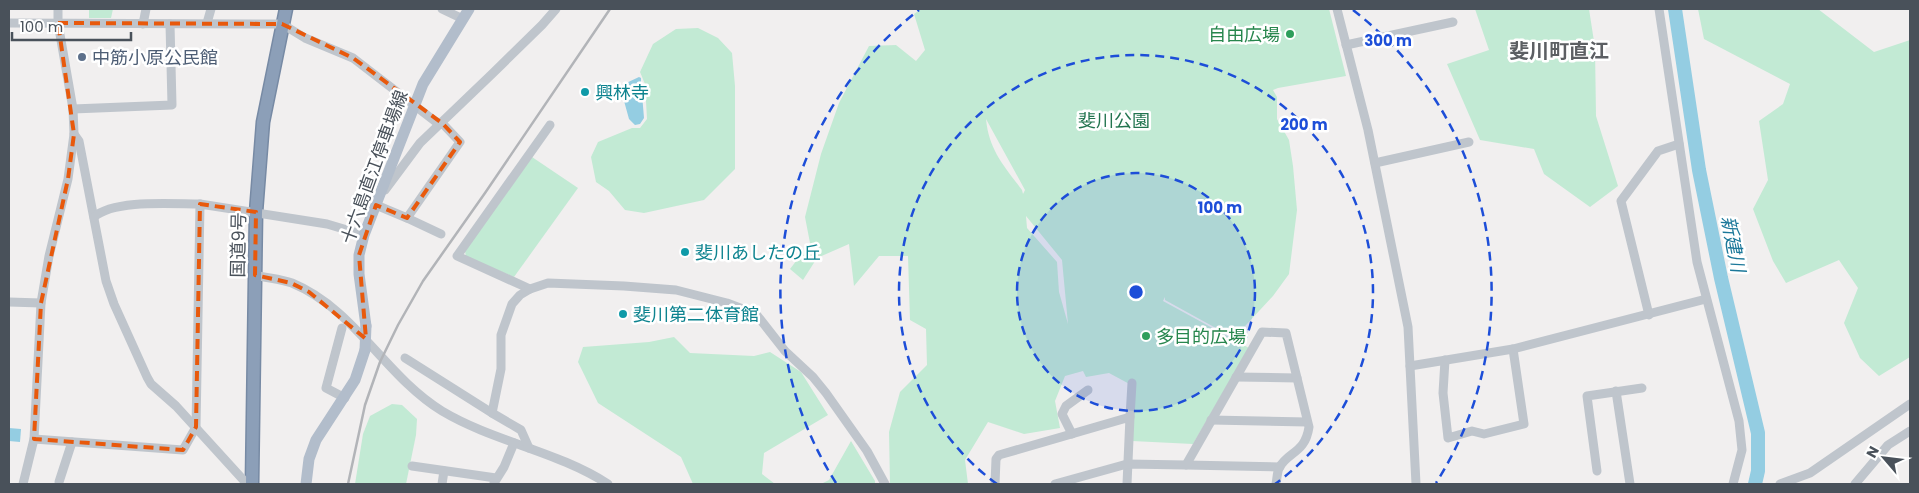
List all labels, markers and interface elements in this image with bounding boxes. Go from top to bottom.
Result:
scale bar [12,10,131,42]
text: 100 m [20,16,63,37]
place label: 自由広場 [1208,22,1280,47]
marker: 自由広場 [1284,28,1296,40]
text: 300 m [1364,30,1412,51]
district label: 斐川町直江 [1509,37,1609,65]
place label: 中筋小原公民館 [92,45,218,70]
marker: 中筋小原公民館 [76,51,88,63]
place label: 興林寺 [595,80,649,105]
marker: 興林寺 [579,86,591,98]
street label: 十六島直江停車場線 [335,87,413,247]
park label: 斐川公園 [1078,108,1150,133]
text: 200 m [1280,114,1328,135]
text: 100 m [1198,197,1242,218]
street label: 国道9号 [225,212,251,278]
water label: 新建川 [1714,213,1752,277]
place label: 斐川あしたの丘 [695,240,821,265]
marker: 斐川あしたの丘 [679,246,691,258]
centre of rings [1127,283,1145,301]
place label: 斐川第二体育館 [633,302,759,327]
marker: 斐川第二体育館 [617,308,629,320]
place label: 多目的広場 [1156,324,1246,349]
marker: 多目的広場 [1140,330,1152,342]
north arrow [1859,433,1909,483]
text: N [1861,443,1884,461]

